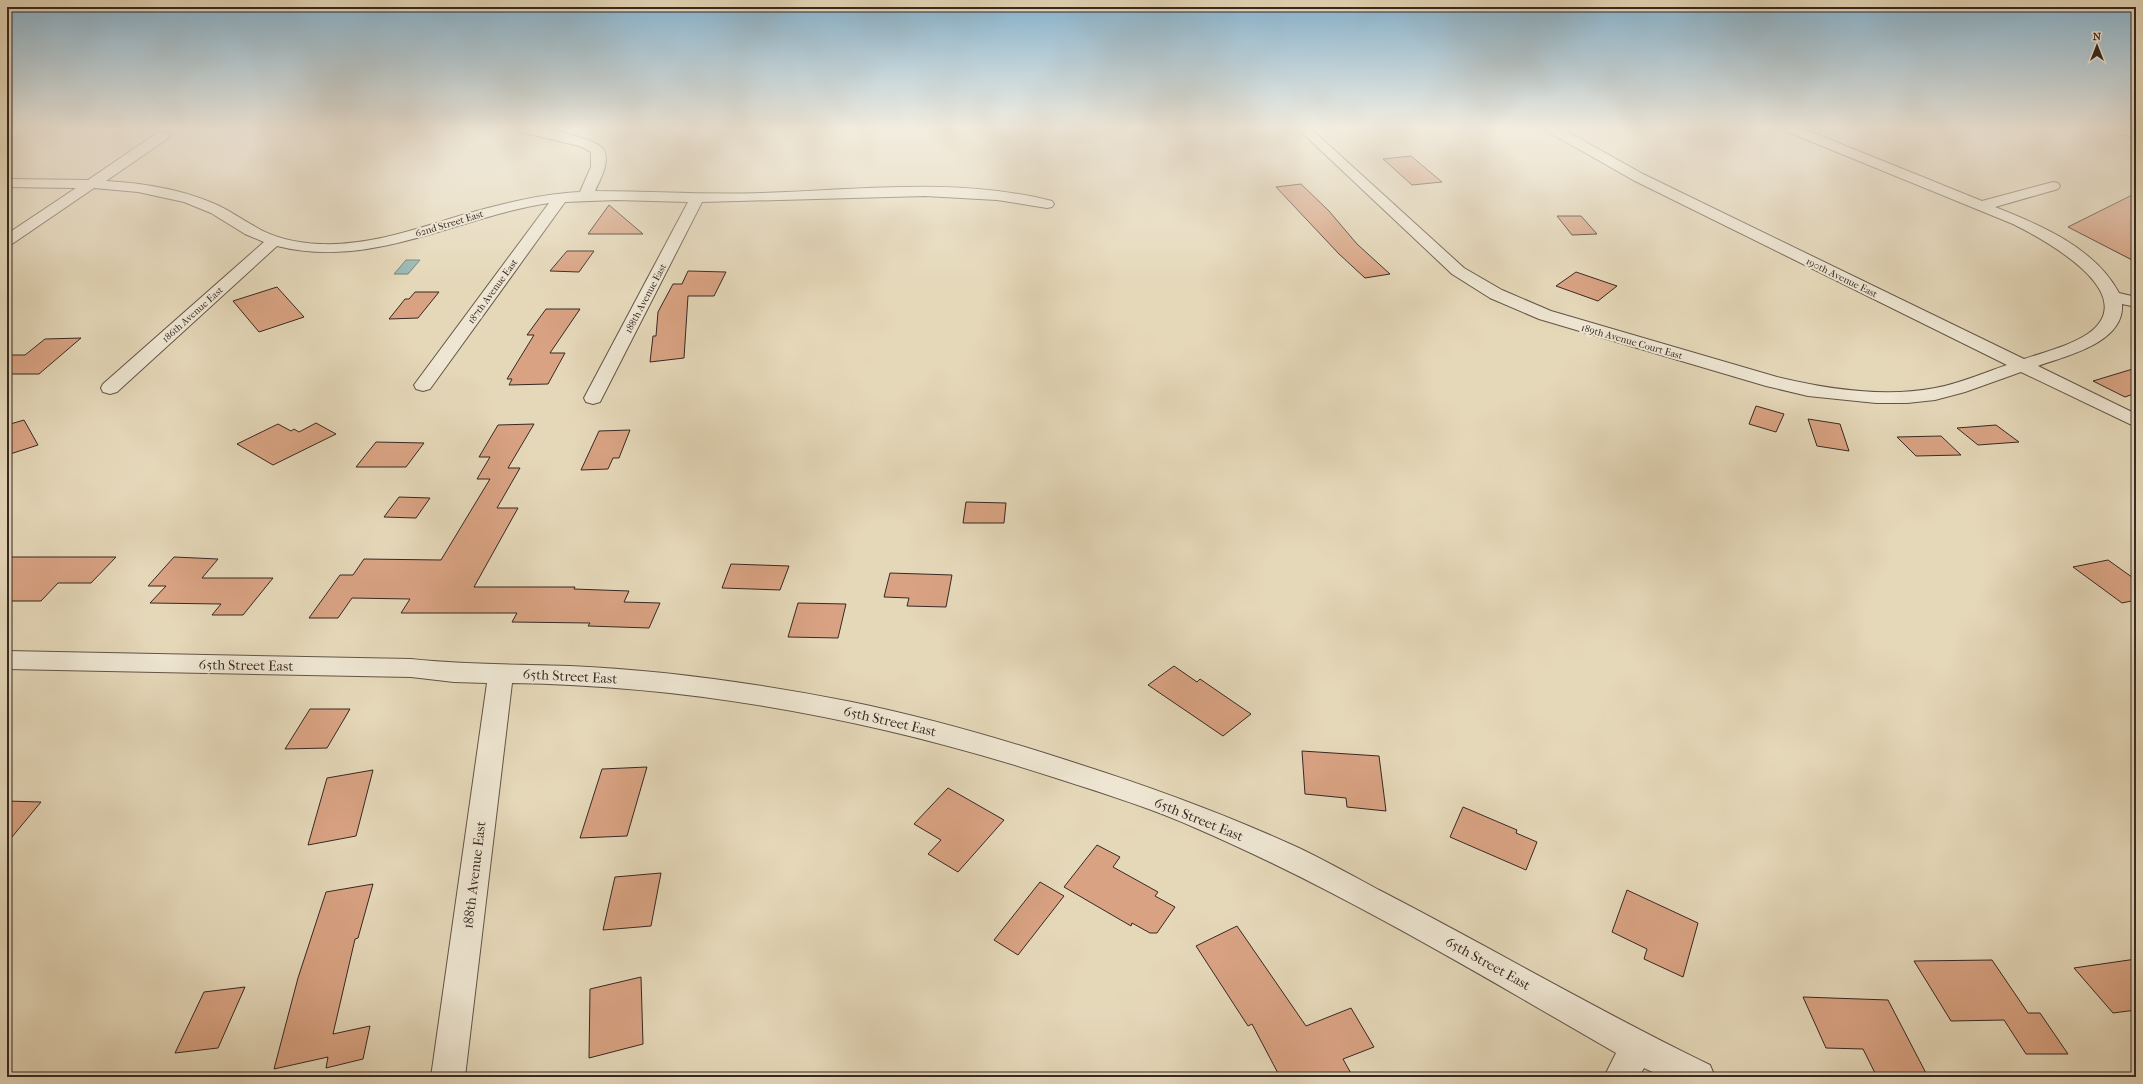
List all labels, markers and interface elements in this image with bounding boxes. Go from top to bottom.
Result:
north arrow [2077,26,2117,66]
text: N [2093,30,2102,43]
street label: 62nd Street East [414,208,485,240]
street label: 190th Avenue East [1804,255,1880,301]
street label: 187th Avenue East [465,257,521,326]
street label: 188th Avenue East [622,261,670,335]
street label: 186th Avenue East [160,284,226,345]
street label: 189th Avenue Court East [1580,322,1684,362]
street label: 65th Street East [199,656,293,675]
street label: 65th Street East [522,666,618,687]
street label: 65th Street East [842,703,938,740]
street label: 65th Street East [1152,794,1246,845]
street label: 188th Avenue East [459,820,490,930]
street label: 65th Street East [1442,933,1533,994]

